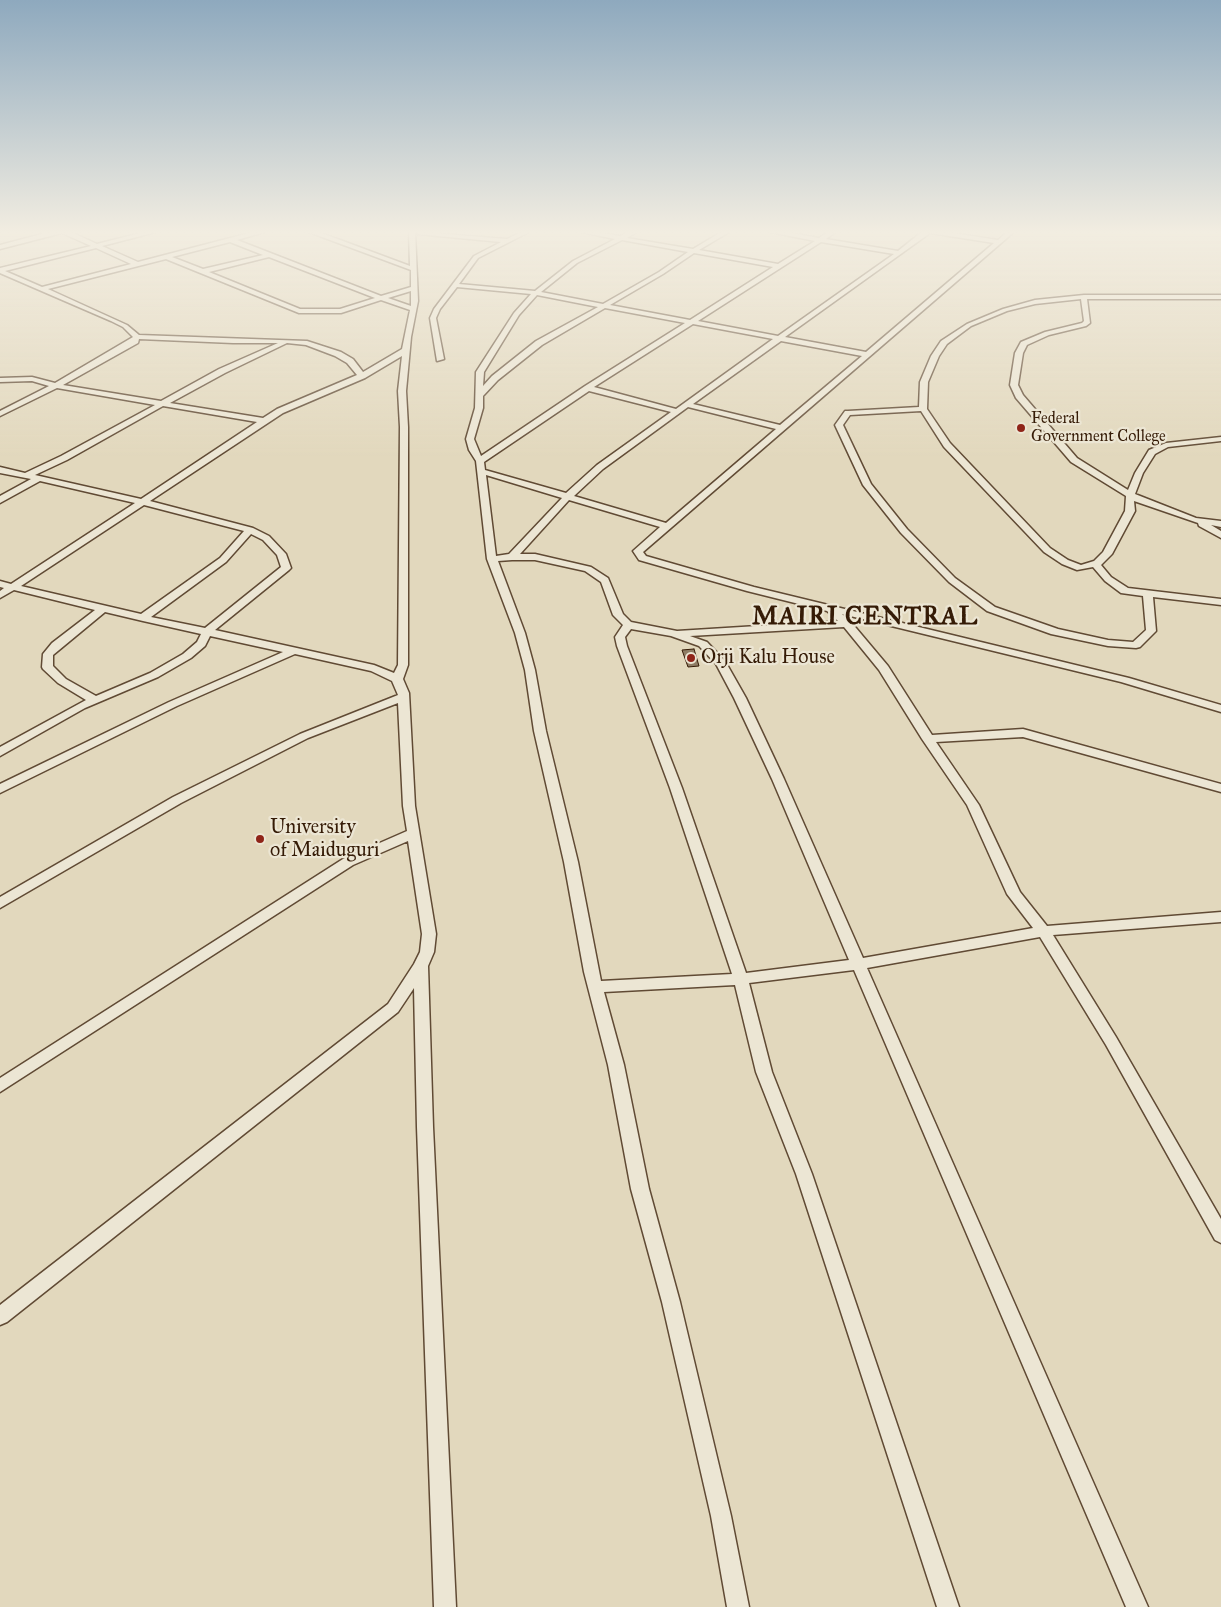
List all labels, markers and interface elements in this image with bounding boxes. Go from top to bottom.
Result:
place label: Federal Government College [1031,409,1166,447]
marker: Federal Government College [1015,422,1027,434]
district label: MAIRI CENTRAL [750,603,980,633]
place label: Orji Kalu House [701,646,835,670]
marker: Orji Kalu House [685,652,697,664]
place label: University of Maiduguri [270,816,380,863]
marker: University of Maiduguri [254,833,266,845]

